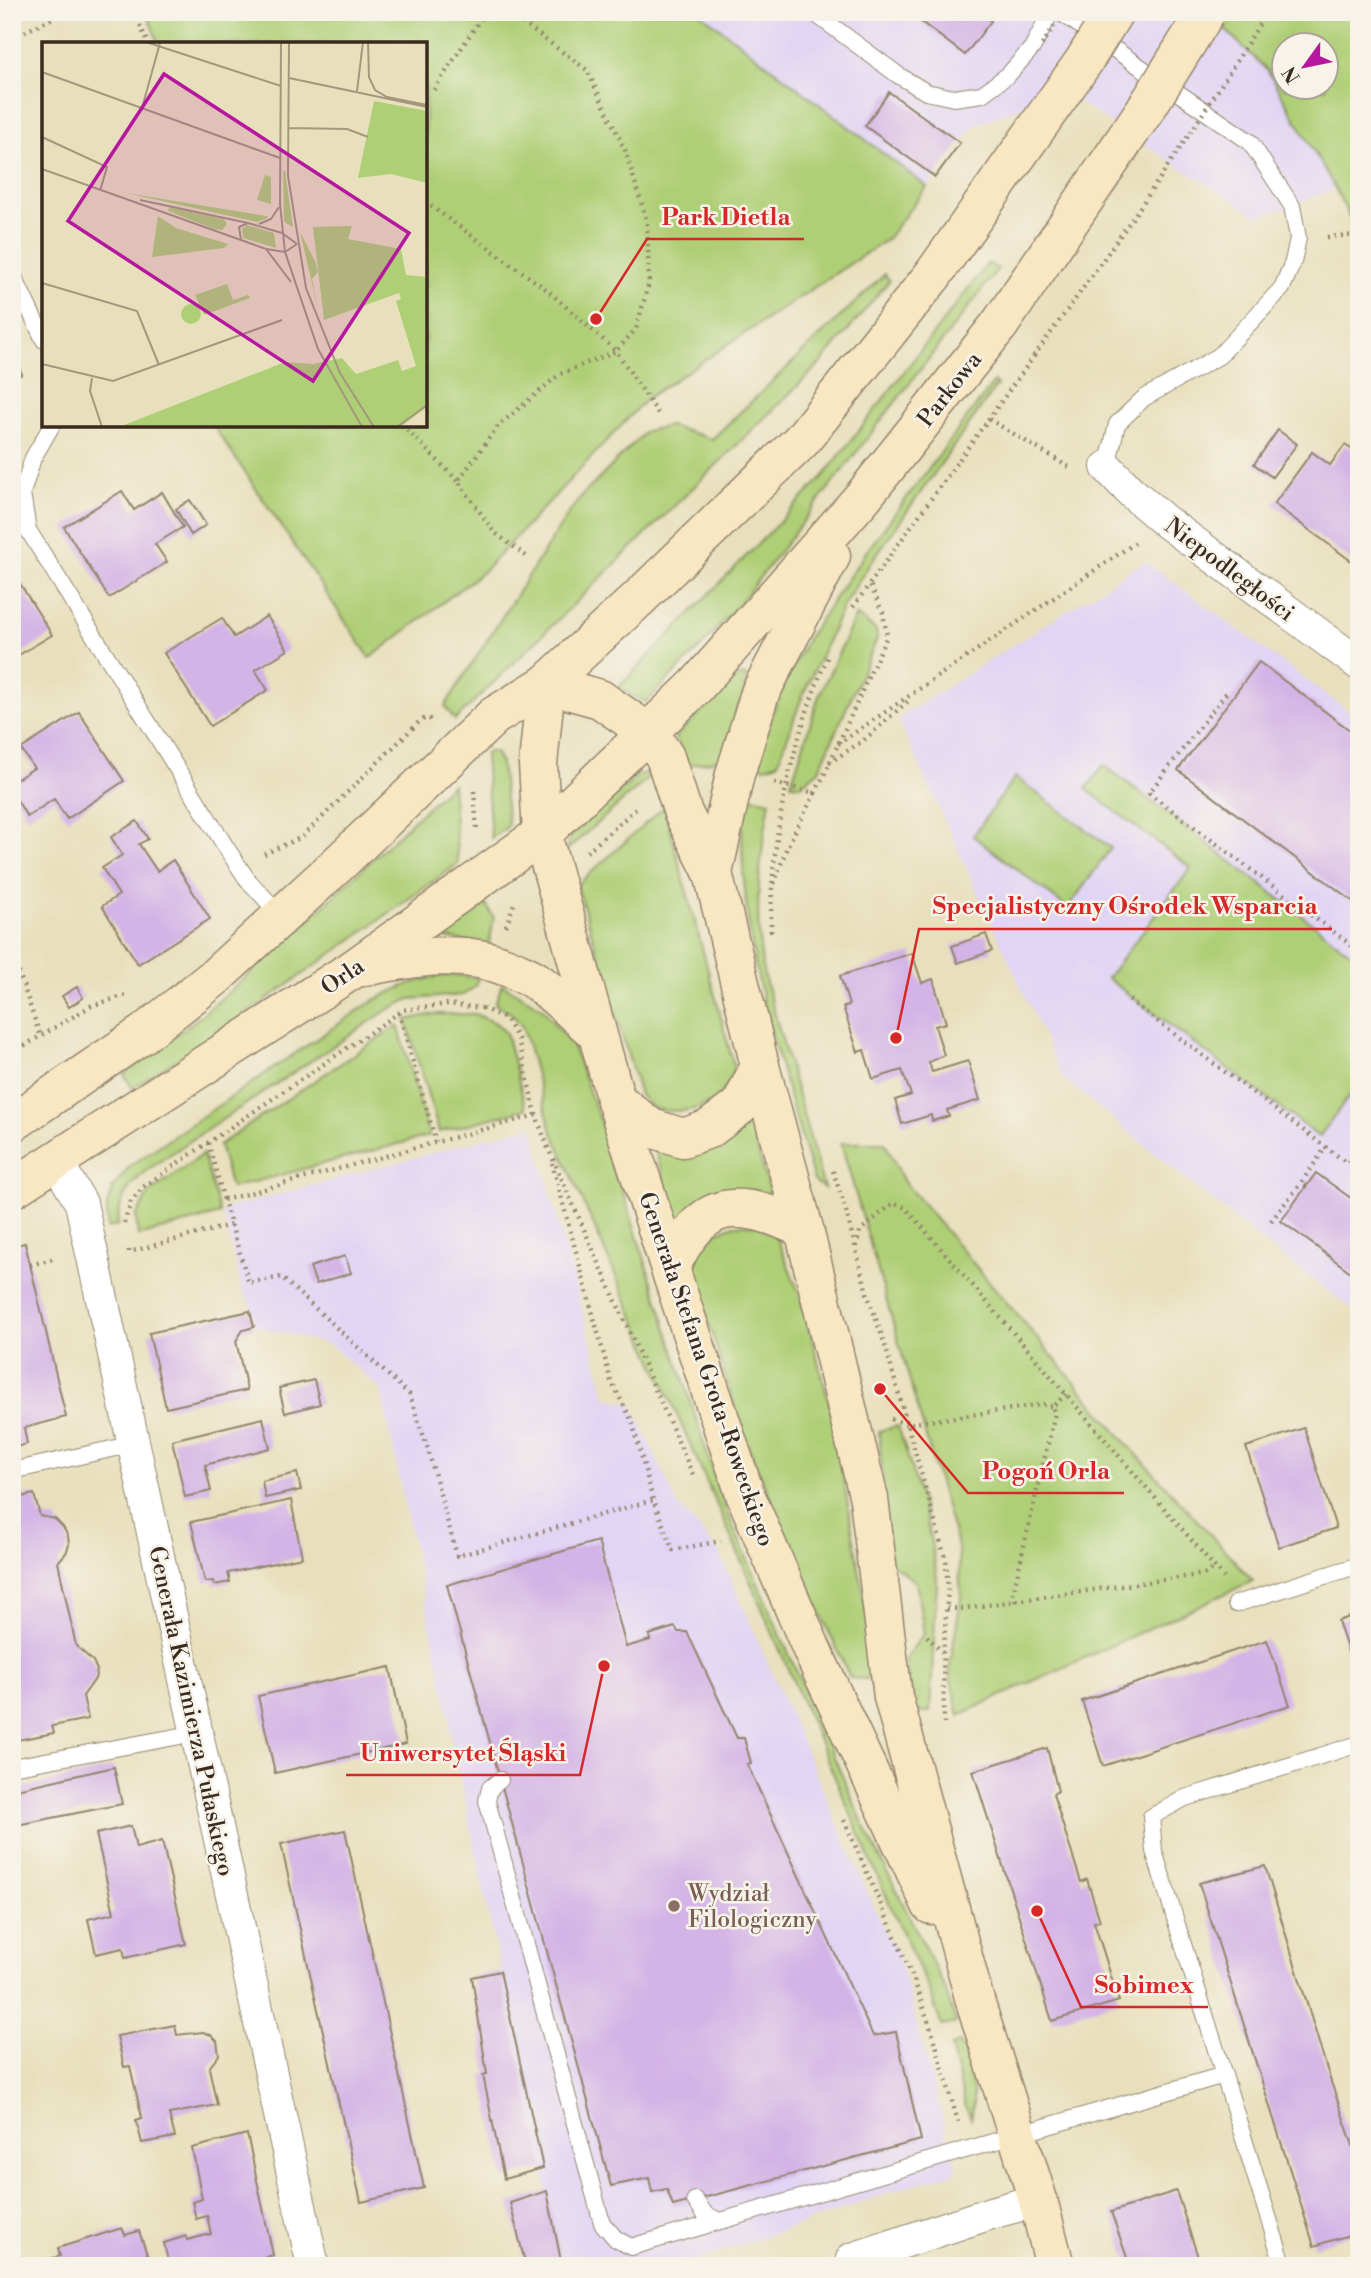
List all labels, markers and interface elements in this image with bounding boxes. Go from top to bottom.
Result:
north arrow [1270,32,1340,102]
inset map [42,42,427,427]
text: N [1277,62,1306,88]
callout: Park Dietla [647,194,804,239]
text: Park Dietla [662,203,791,233]
street label: Parkowa [912,346,988,433]
street label: Niepodległości [1159,512,1300,628]
callout: Specjalistyczny Ośrodek Wsparcia [919,884,1332,929]
text: Specjalistyczny Ośrodek Wsparcia [933,892,1318,922]
street label: Orla [316,952,370,1001]
street label: Generała Stefana Grota-Roweckiego [632,1188,780,1550]
callout: Pogoń Orla [968,1448,1124,1493]
text: Pogoń Orla [982,1457,1111,1487]
street label: Generała Kazimierza Pułaskiego [142,1544,240,1879]
callout: Uniwersytet Śląski [346,1730,580,1775]
text: Uniwersytet Śląski [360,1737,566,1769]
place label: Wydział Filologiczny [687,1880,818,1934]
marker: Wydział Filologiczny [666,1898,682,1914]
callout: Sobimex [1081,1962,1208,2007]
text: Sobimex [1094,1971,1194,2001]

